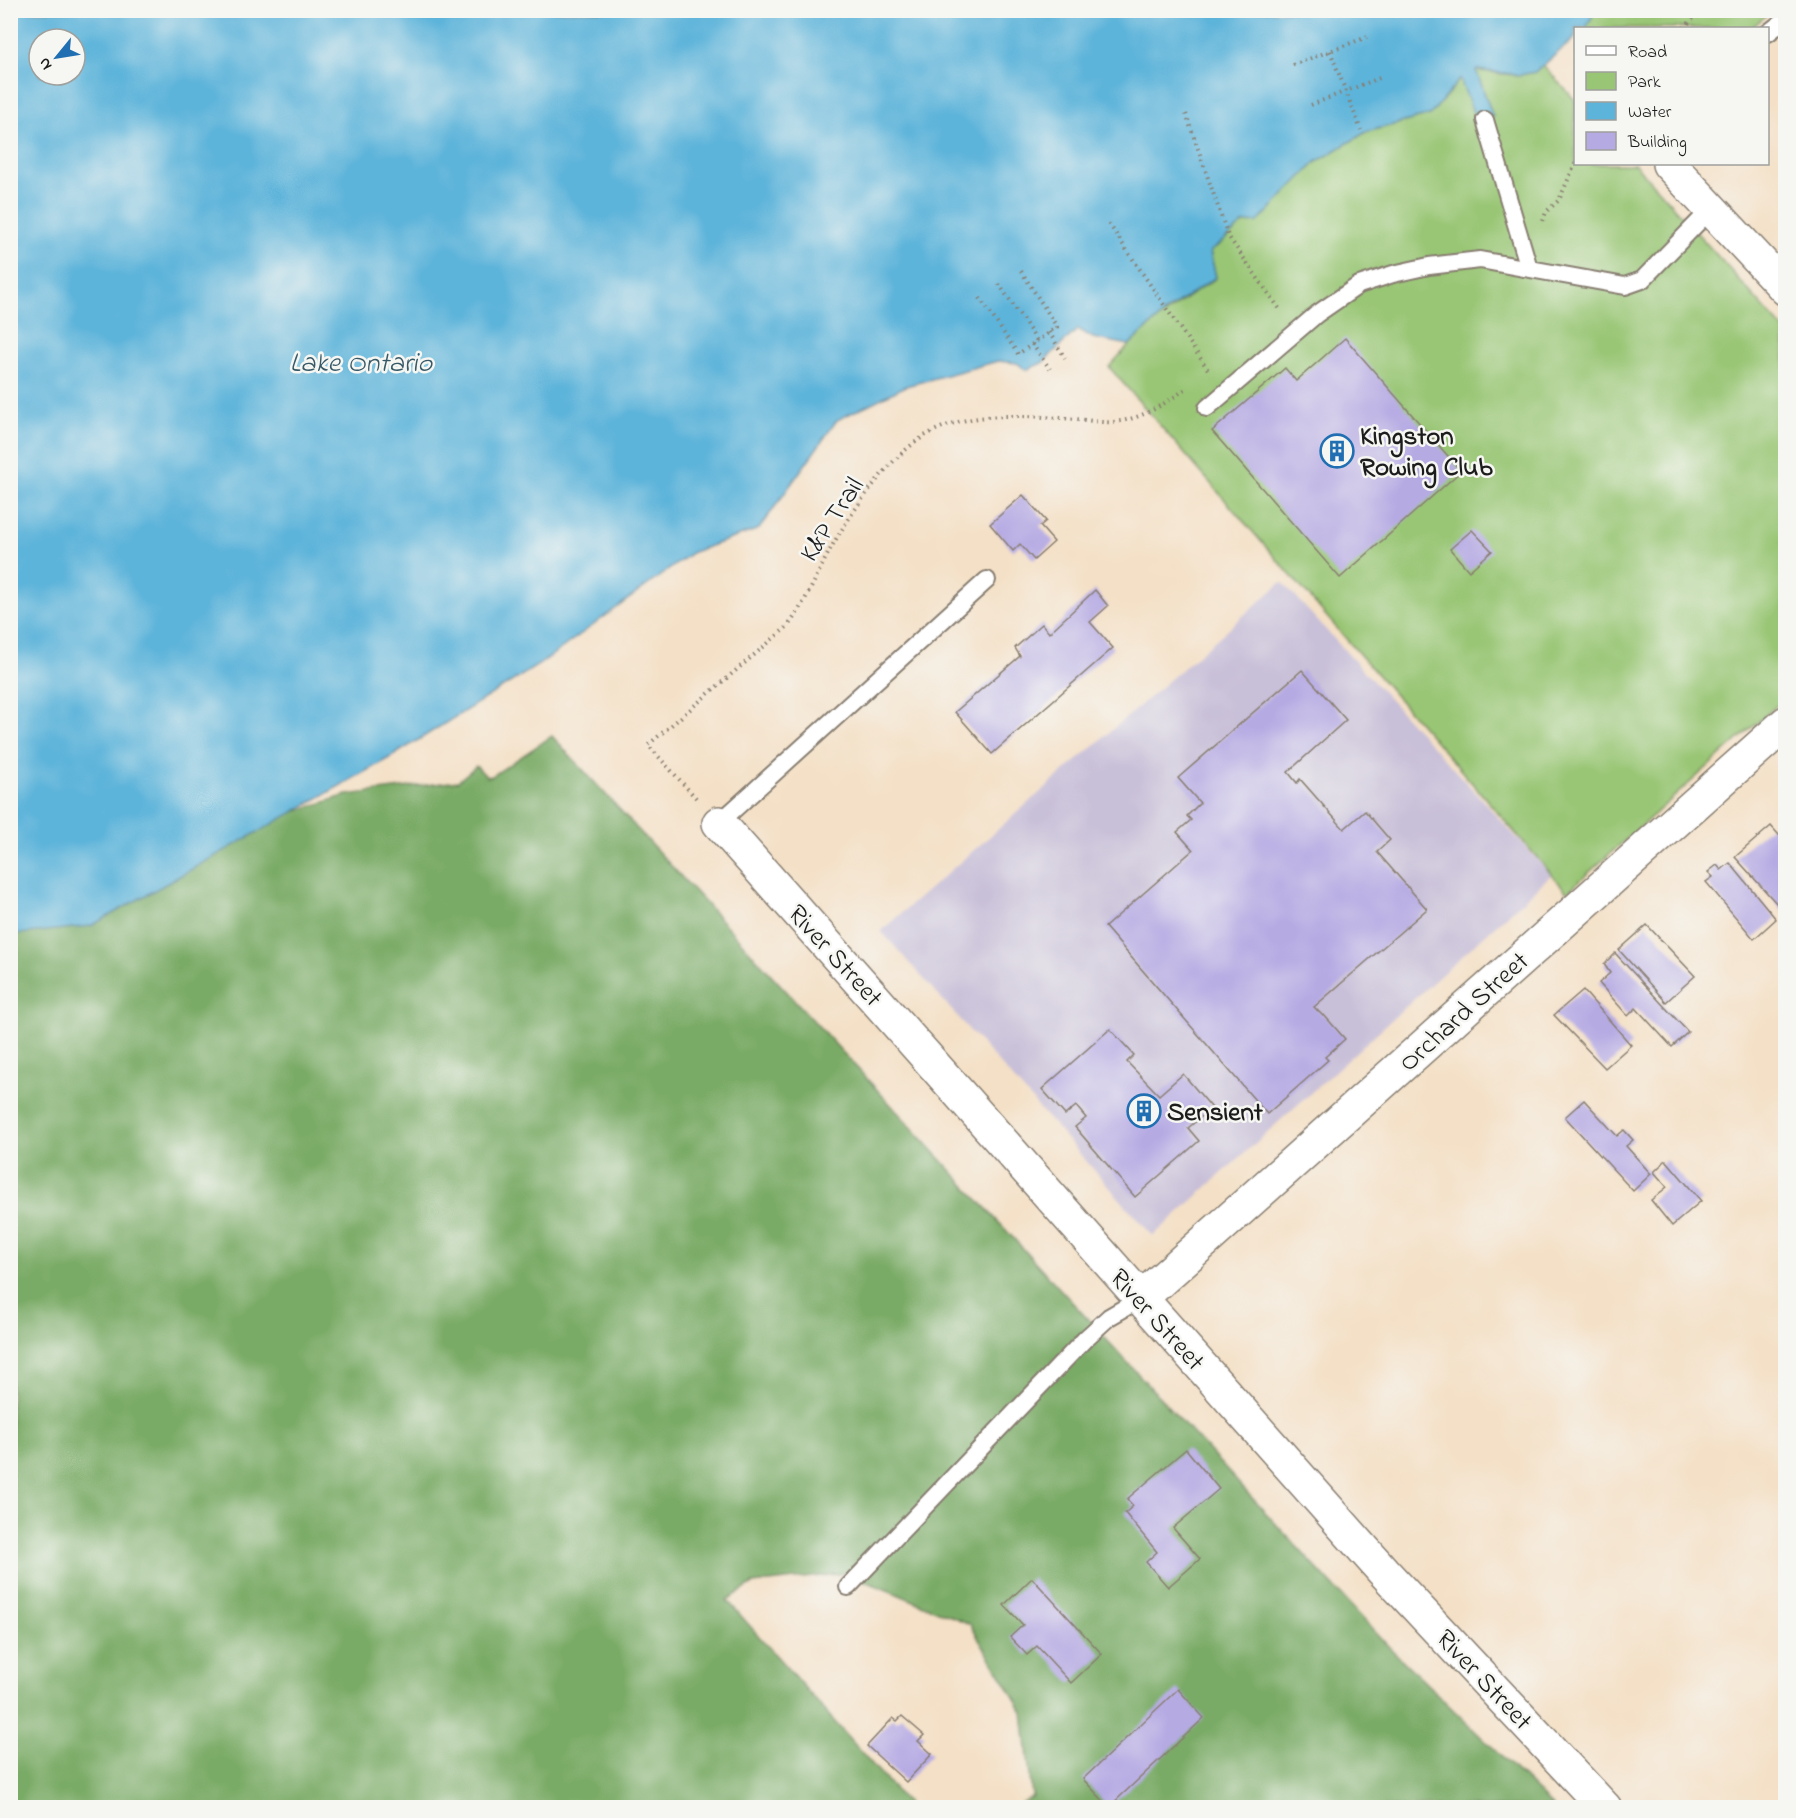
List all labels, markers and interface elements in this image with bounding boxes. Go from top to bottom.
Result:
north arrow [27,27,87,87]
legend [1574,27,1769,165]
text: Road [1628,40,1667,66]
text: N [33,53,59,74]
text: Park [1628,70,1661,96]
text: Water [1628,100,1672,126]
text: Building [1627,130,1687,157]
water label: Lake Ontario [290,344,434,385]
place label: Kingston Rowing Club [1360,418,1493,489]
building icon: Kingston Rowing Club [1319,433,1355,469]
street label: K&P Trail [791,470,875,570]
street label: River Street [777,897,891,1017]
street label: Orchard Street [1391,944,1539,1082]
building icon: Sensient [1126,1093,1162,1129]
place label: Sensient [1167,1094,1264,1133]
street label: River Street [1099,1261,1213,1381]
street label: River Street [1426,1621,1540,1740]

